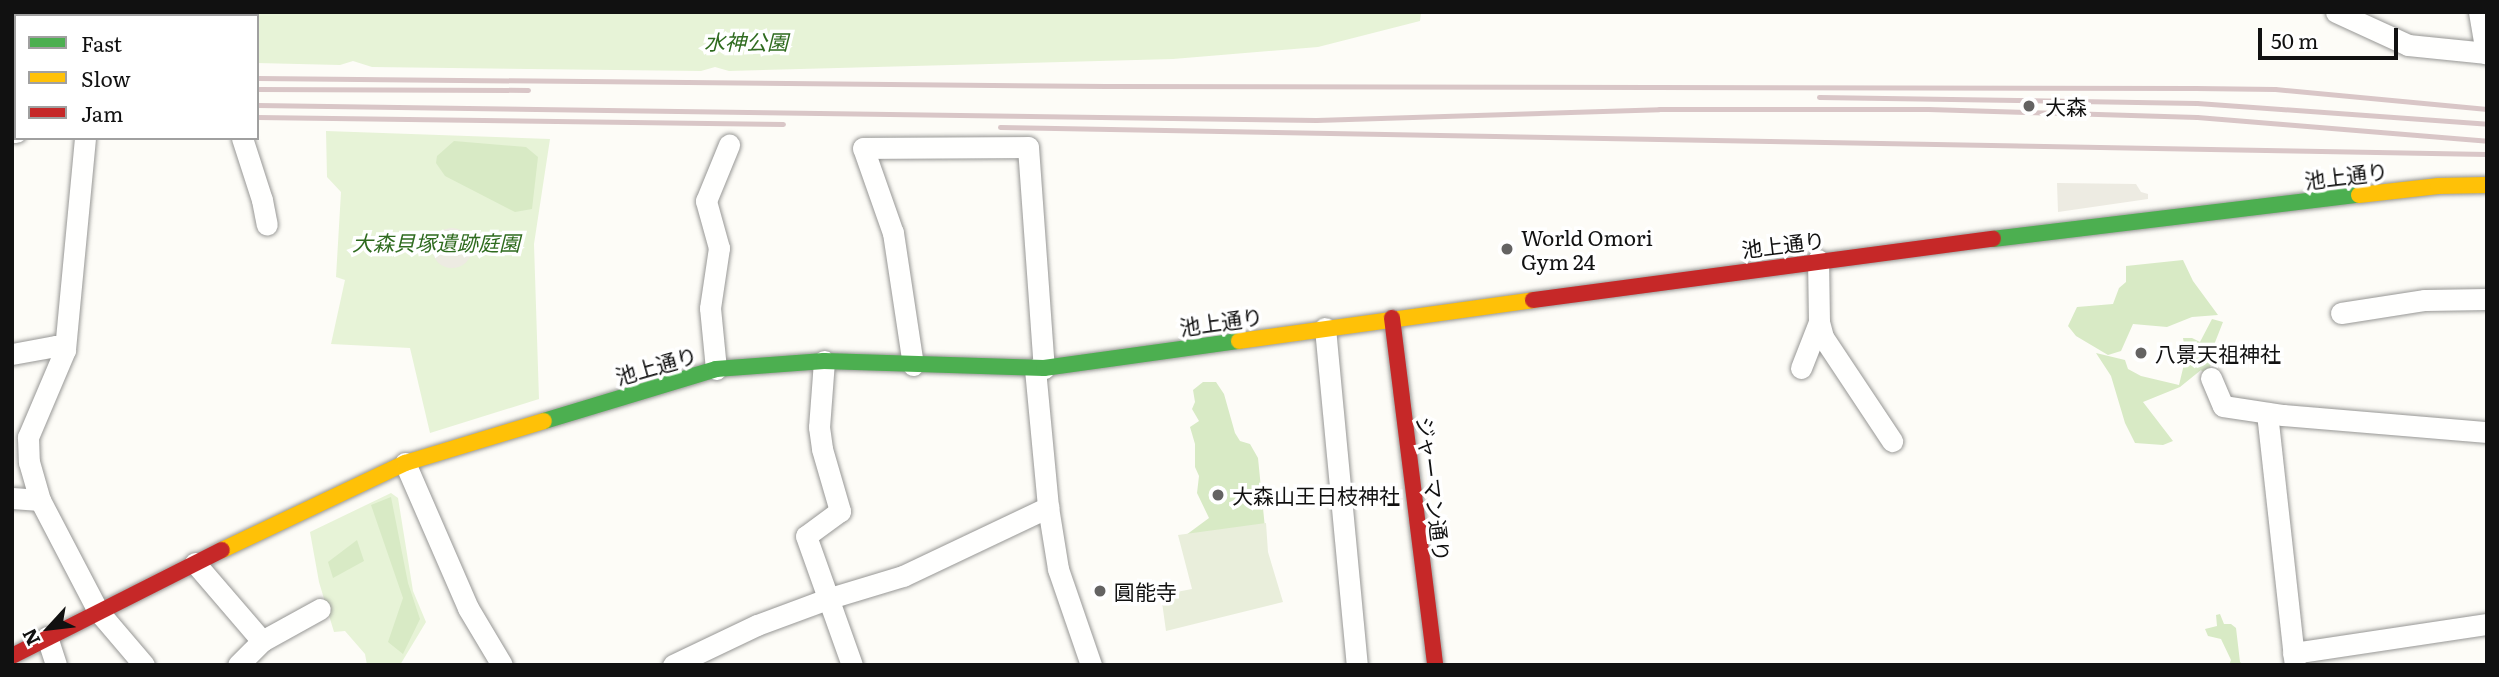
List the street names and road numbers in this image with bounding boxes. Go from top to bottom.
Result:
street label: 池上通り [2303,157,2389,193]
street label: 池上通り [1740,226,1826,262]
street label: 池上通り [1178,303,1264,339]
street label: 池上通り [612,341,700,389]
street label: ジャーマン通り [1413,415,1455,563]

